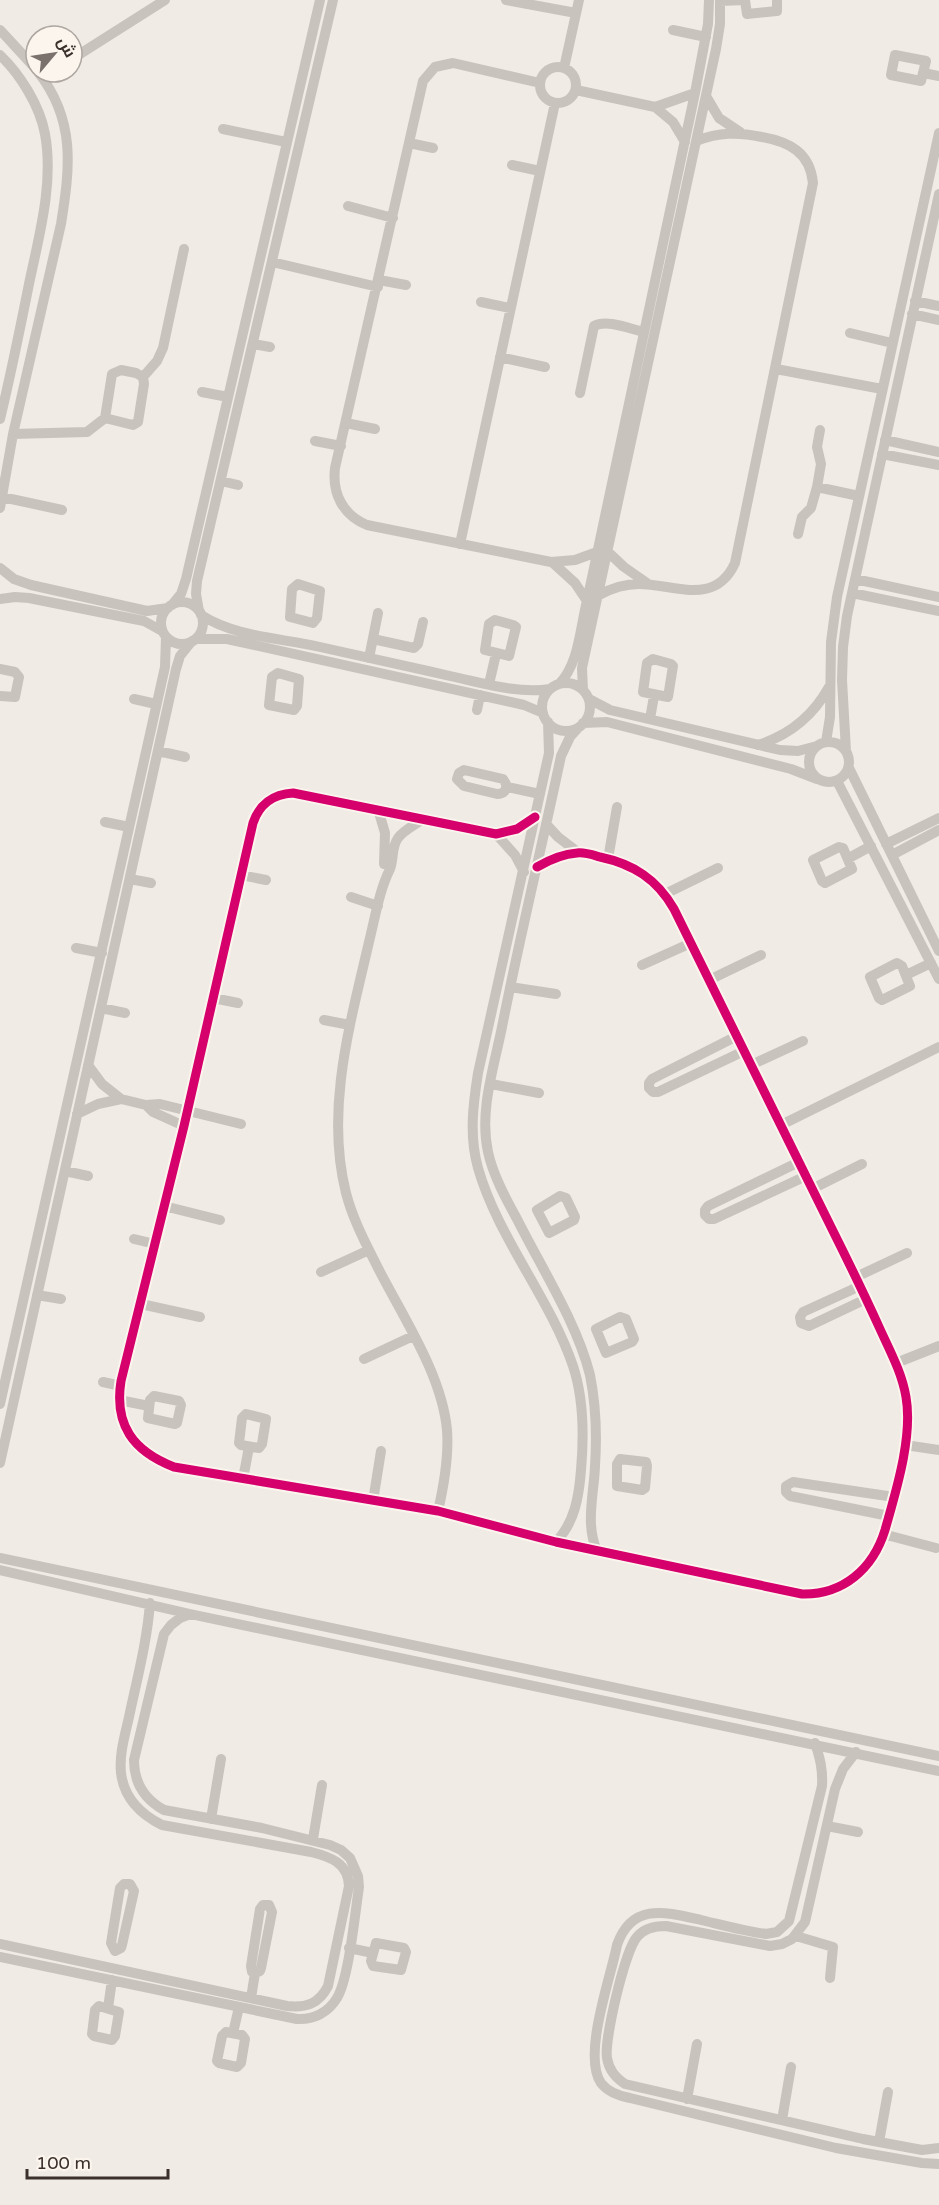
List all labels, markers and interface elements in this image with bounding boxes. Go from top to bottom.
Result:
north arrow [24,24,84,84]
text: ش [53,33,80,61]
scale bar [27,2142,168,2180]
text: 100 m [36,2152,91,2174]

